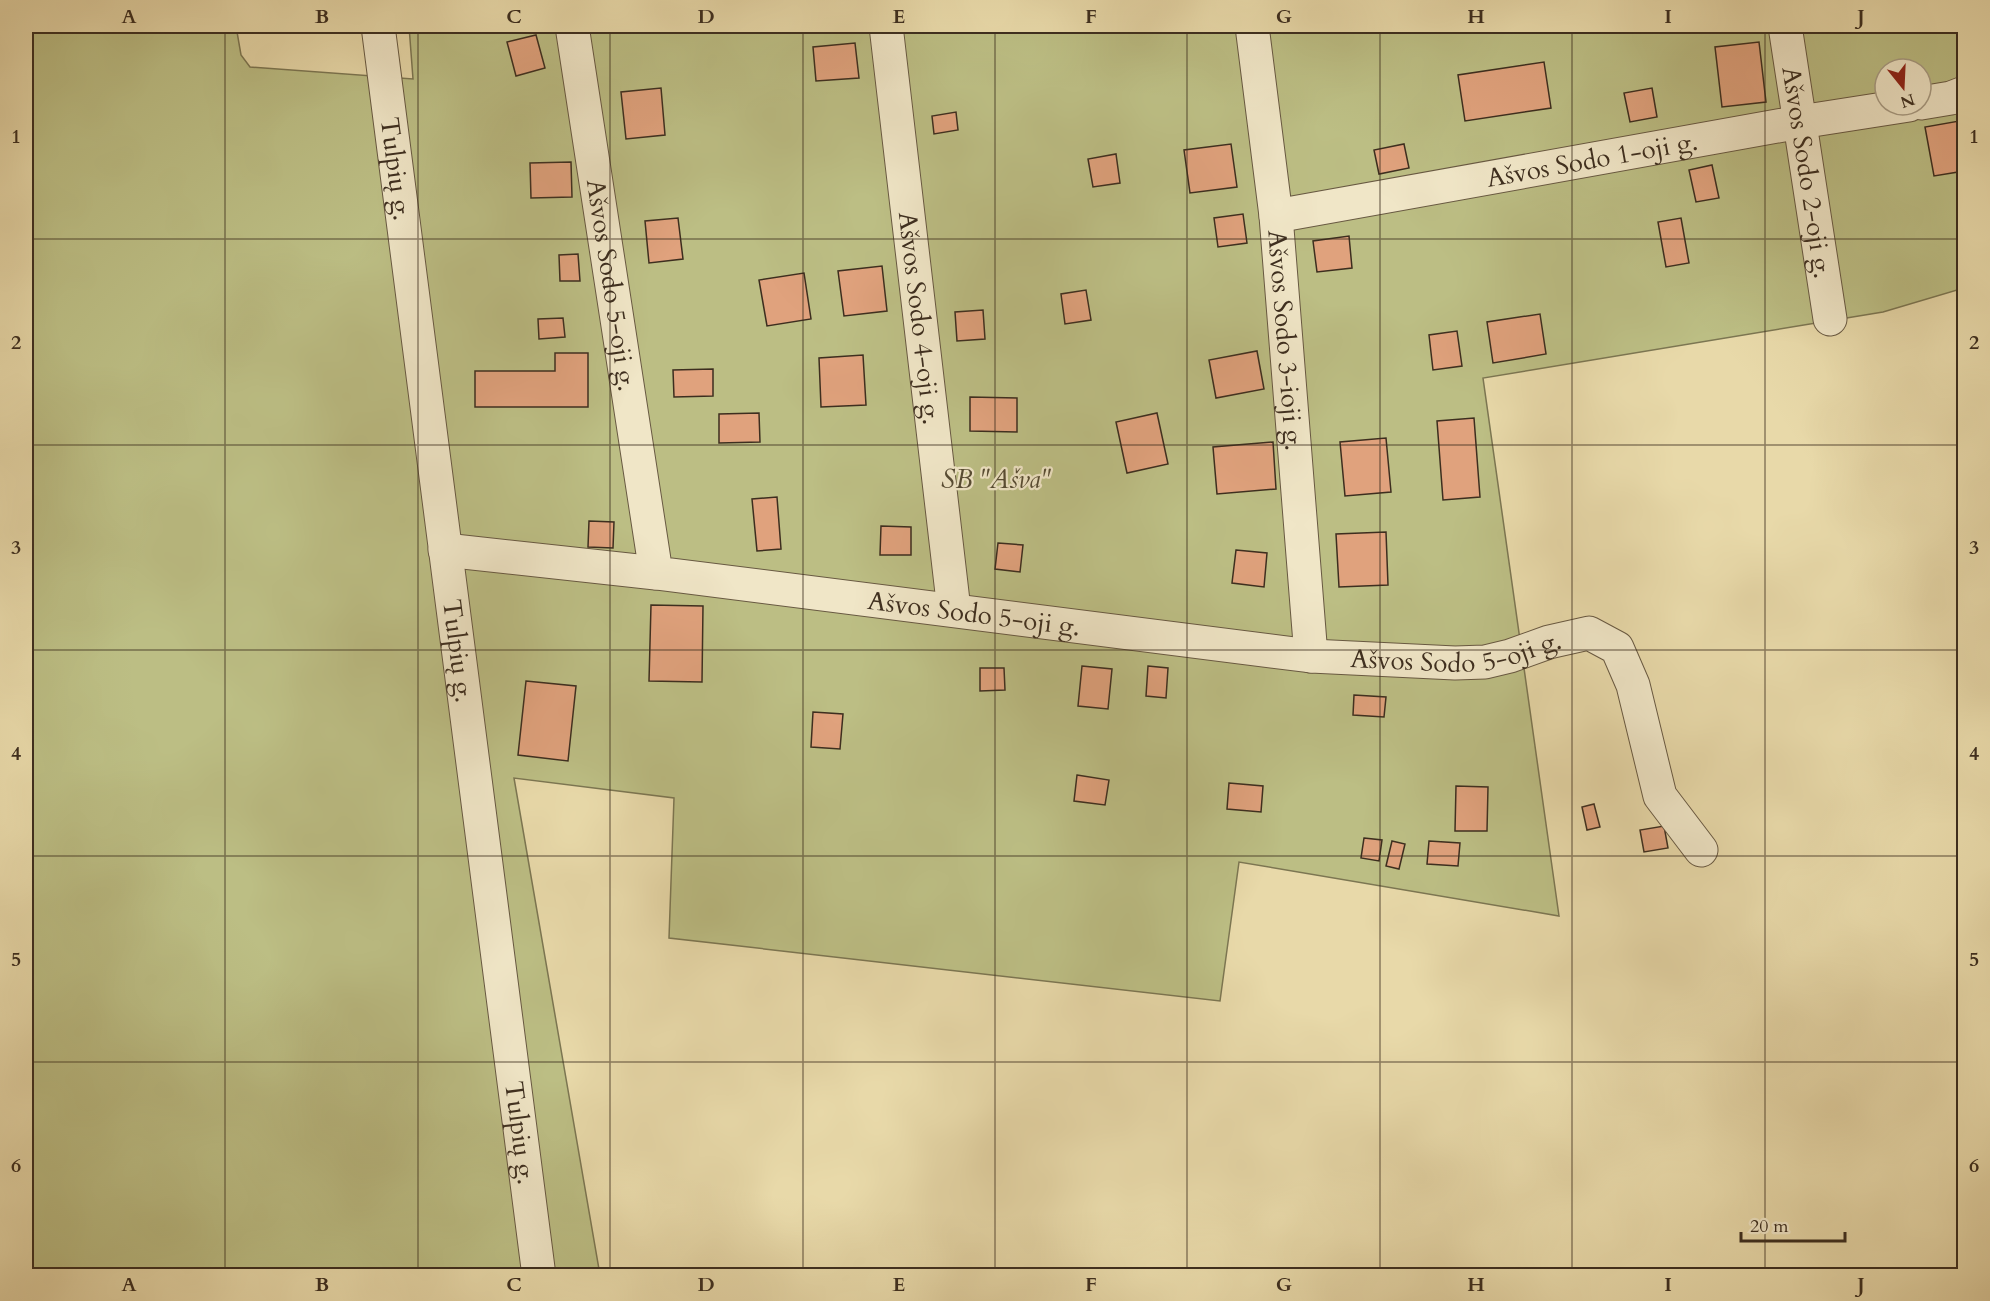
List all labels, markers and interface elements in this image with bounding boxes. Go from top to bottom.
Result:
text: A [121,3,137,30]
text: B [315,3,329,30]
text: C [506,3,522,30]
text: D [697,3,715,30]
text: E [893,3,905,30]
text: F [1085,3,1097,30]
text: G [1276,3,1292,30]
text: H [1467,3,1485,30]
text: I [1664,3,1672,30]
text: J [1854,3,1865,30]
north arrow [1873,57,1933,117]
street label: Ašvos Sodo 2-oji g. [1774,64,1841,281]
text: N [1897,88,1917,113]
street label: Tulpių g. [372,115,420,222]
text: 1 [11,123,21,150]
street label: Ašvos Sodo 1-oji g. [1484,123,1700,195]
text: 1 [1969,123,1979,150]
street label: Ašvos Sodo 5-oji g. [578,177,645,393]
street label: Ašvos Sodo 4-oji g. [890,210,950,426]
street label: Ašvos Sodo 3-ioji g. [1260,228,1312,452]
text: 2 [11,329,21,356]
text: 2 [1969,329,1979,356]
park label: SB "Ašva" [941,462,1052,497]
text: 3 [11,534,21,561]
text: 3 [1969,534,1979,561]
street label: Ašvos Sodo 5-oji g. [866,582,1082,644]
street label: Tulpių g. [435,597,482,704]
street label: Ašvos Sodo 5-oji g. [1350,622,1565,681]
text: 4 [11,740,21,767]
text: 4 [1969,740,1979,767]
text: 5 [11,946,21,973]
text: 5 [1969,946,1979,973]
street label: Tulpių g. [497,1079,545,1186]
text: 6 [11,1152,21,1179]
text: 6 [1969,1152,1979,1179]
scale bar [1741,1205,1844,1243]
text: 20 m [1750,1214,1789,1239]
text: A [121,1271,137,1298]
text: B [315,1271,329,1298]
text: C [506,1271,522,1298]
text: D [697,1271,715,1298]
text: E [893,1271,905,1298]
text: F [1085,1271,1097,1298]
text: G [1276,1271,1292,1298]
text: H [1467,1271,1485,1298]
text: I [1664,1271,1672,1298]
text: J [1854,1271,1865,1298]

